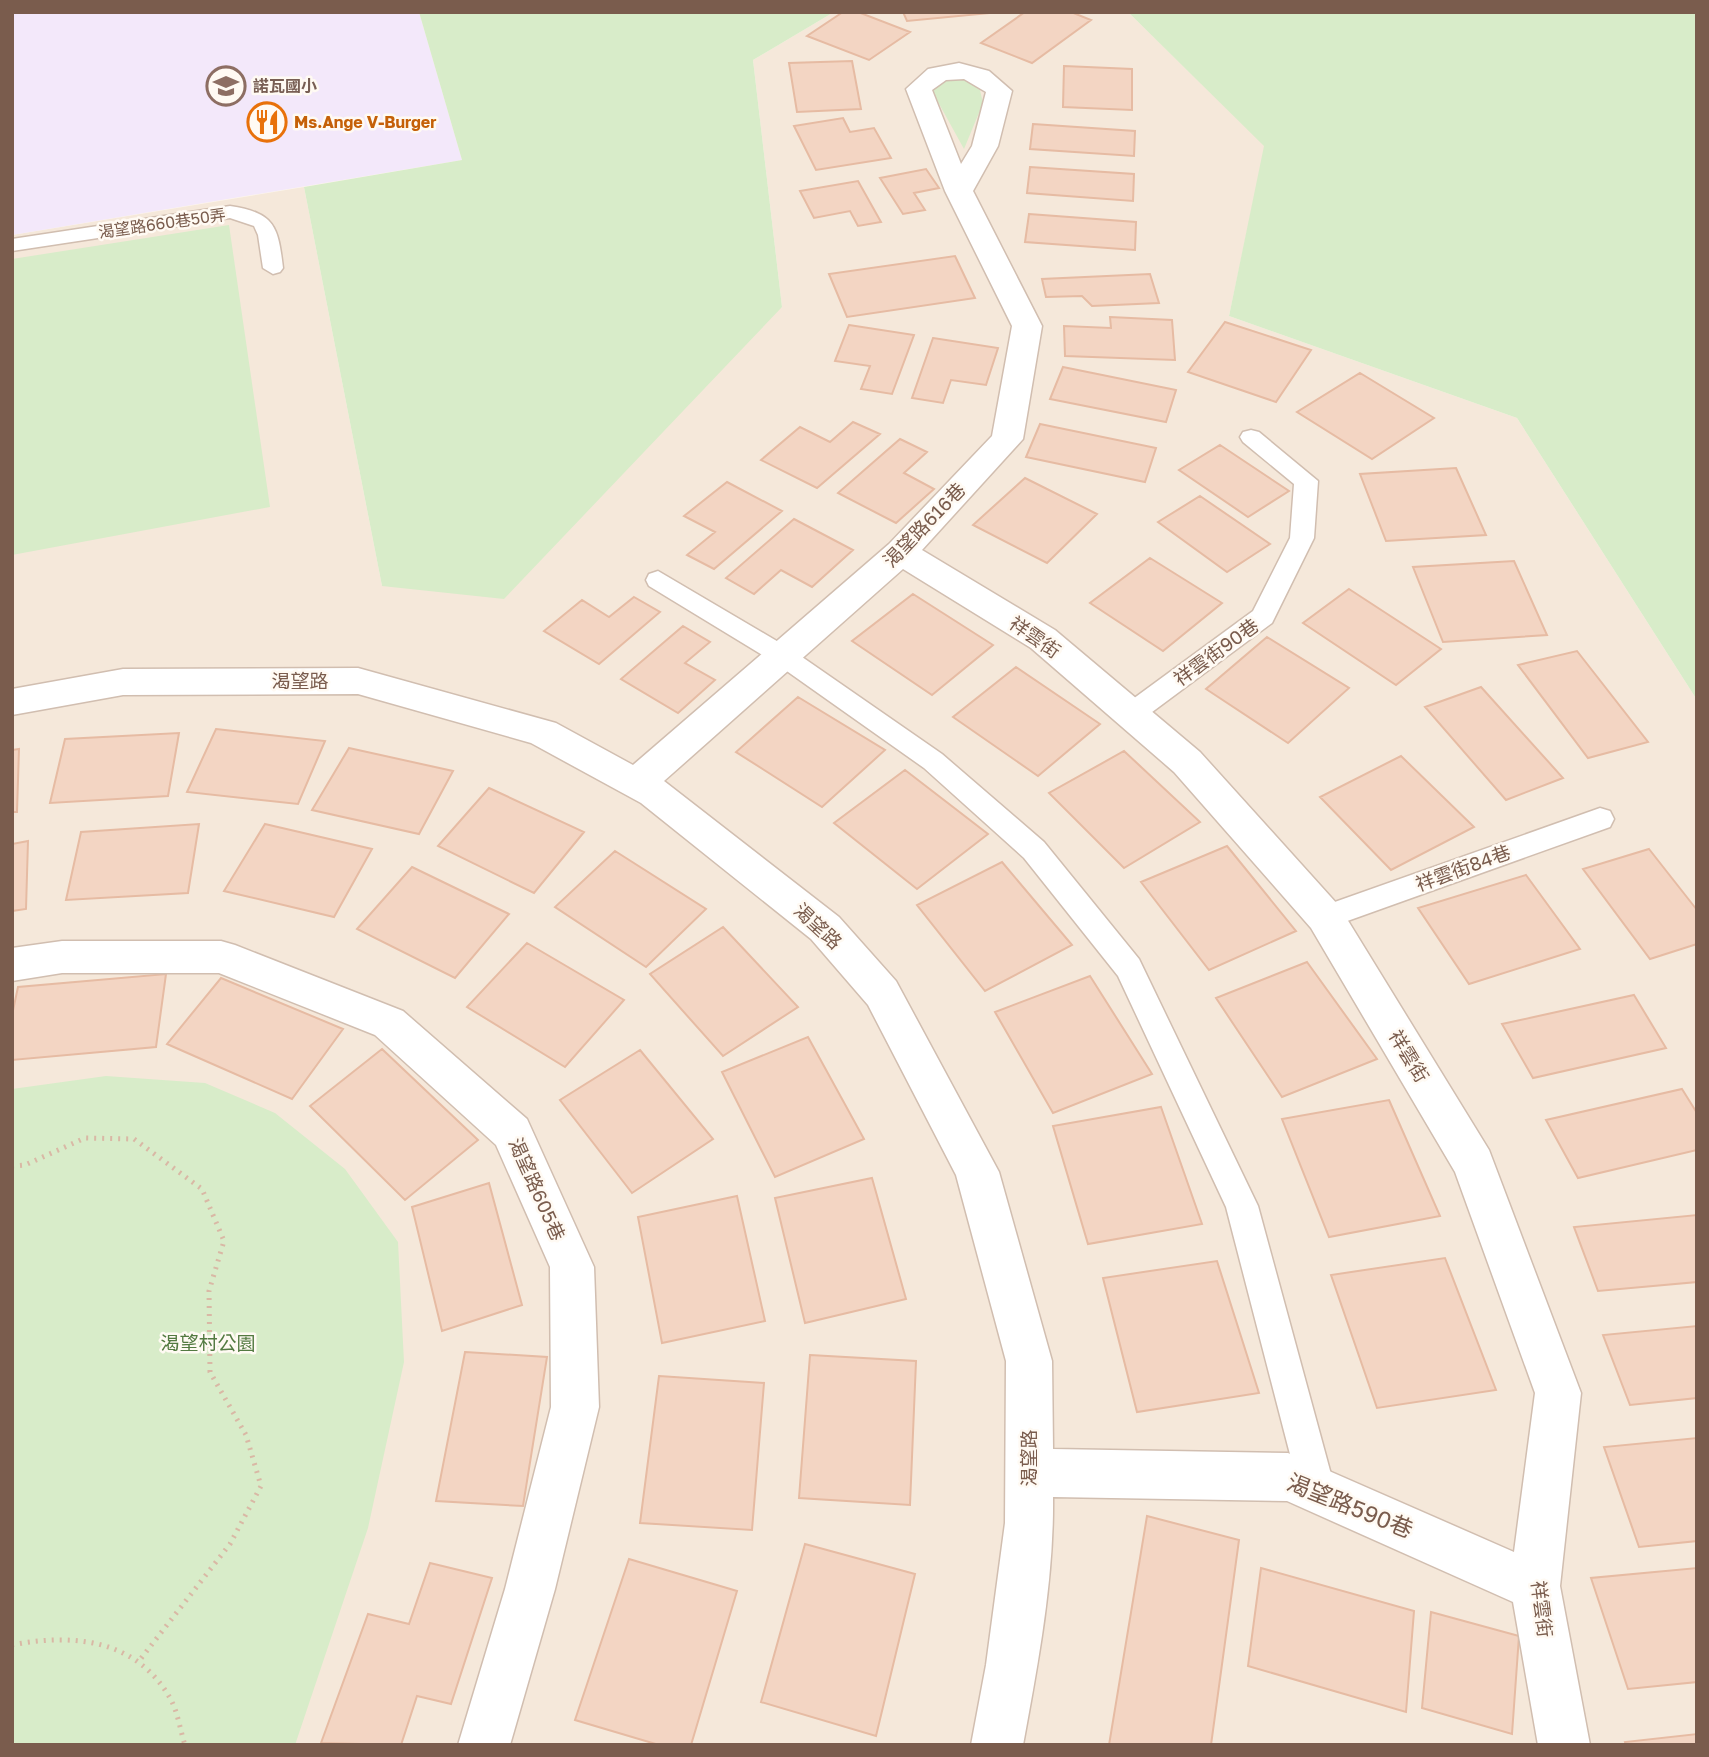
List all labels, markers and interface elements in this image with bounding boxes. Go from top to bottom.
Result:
school or university icon: 諾瓦國小 [205,65,247,107]
place label: 諾瓦國小 [253,76,317,96]
restaurant icon: Ms.Ange V-Burger [246,101,288,143]
place label: Ms.Ange V-Burger [294,112,437,132]
street label: 渴望路660巷50弄 [97,204,227,242]
street label: 渴望路616巷 [878,478,970,572]
street label: 祥雲街 [1005,611,1065,662]
street label: 祥雲街90巷 [1169,613,1263,690]
street label: 渴望路 [271,669,329,692]
street label: 祥雲街84巷 [1412,840,1513,895]
street label: 渴望路 [790,898,847,953]
street label: 祥雲街 [1385,1025,1434,1086]
street label: 渴望路605巷 [505,1134,570,1244]
park label: 渴望村公園 [160,1331,256,1354]
street label: 渴望路 [1017,1429,1040,1487]
street label: 渴望路590巷 [1283,1467,1418,1543]
street label: 祥雲街 [1528,1579,1557,1639]

